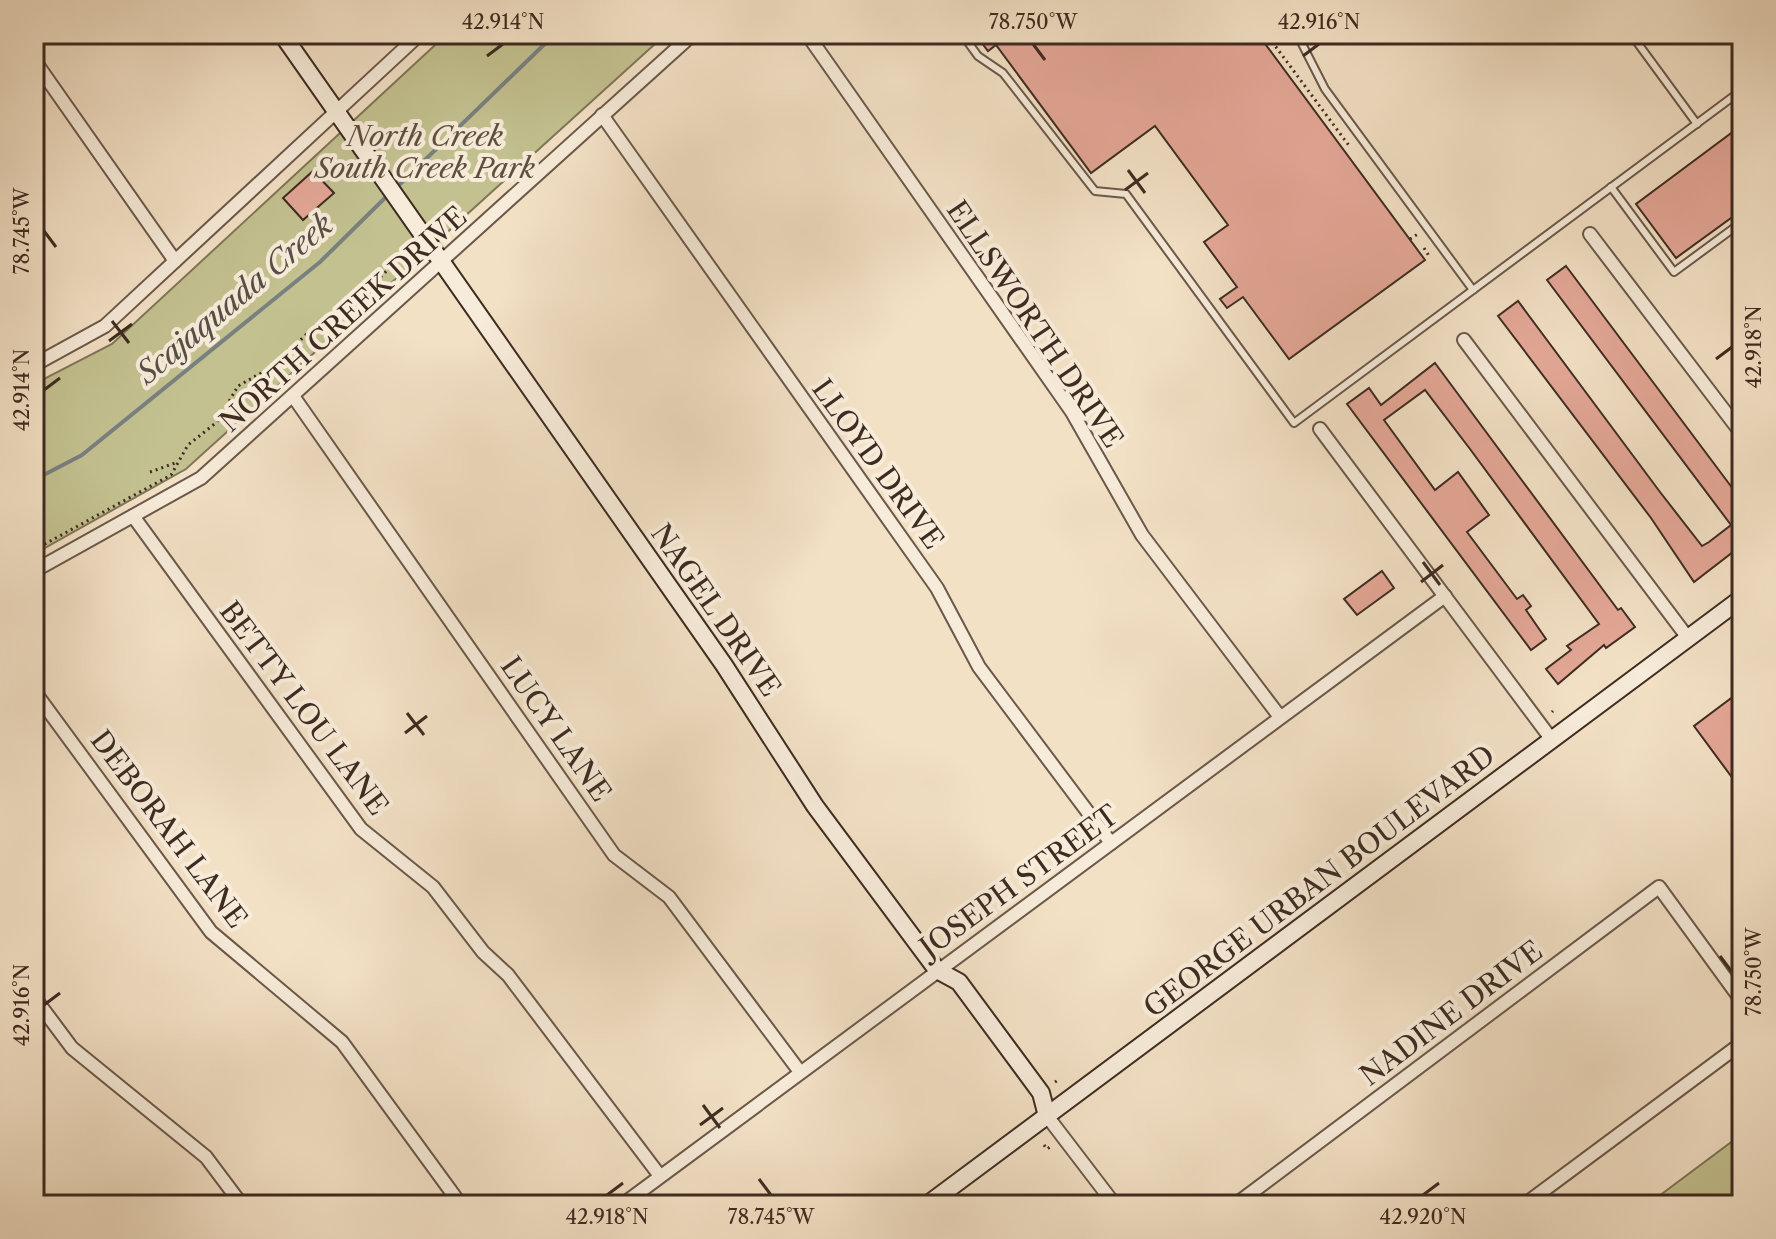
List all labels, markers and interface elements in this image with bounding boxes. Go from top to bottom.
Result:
text: 42.914°N [462,10,544,34]
text: 78.750°W [989,10,1078,34]
text: 42.916°N [1278,10,1360,34]
park label: North Creek South Creek Park [313,119,536,185]
text: 78.745°W [10,186,34,274]
street label: ELLSWORTH DRIVE [940,194,1130,454]
street label: NORTH CREEK DRIVE [213,199,473,439]
water label: Scajaquada Creek [128,206,341,393]
text: 42.918°N [1742,306,1766,388]
text: 42.914°N [10,349,34,431]
street label: LLOYD DRIVE [805,372,951,556]
street label: NAGEL DRIVE [644,517,788,703]
street label: BETTY LOU LANE [213,594,395,822]
street label: LUCY LANE [494,650,618,808]
street label: DEBORAH LANE [84,724,254,934]
street label: GEORGE URBAN BOULEVARD [1137,738,1501,1024]
street label: JOSEPH STREET [910,798,1125,967]
text: 78.750°W [1742,927,1766,1016]
street label: NADINE DRIVE [1353,933,1549,1093]
text: 42.916°N [10,964,34,1046]
text: 42.918°N [566,1205,648,1229]
text: 78.745°W [728,1205,816,1229]
text: 42.920°N [1380,1205,1466,1229]

